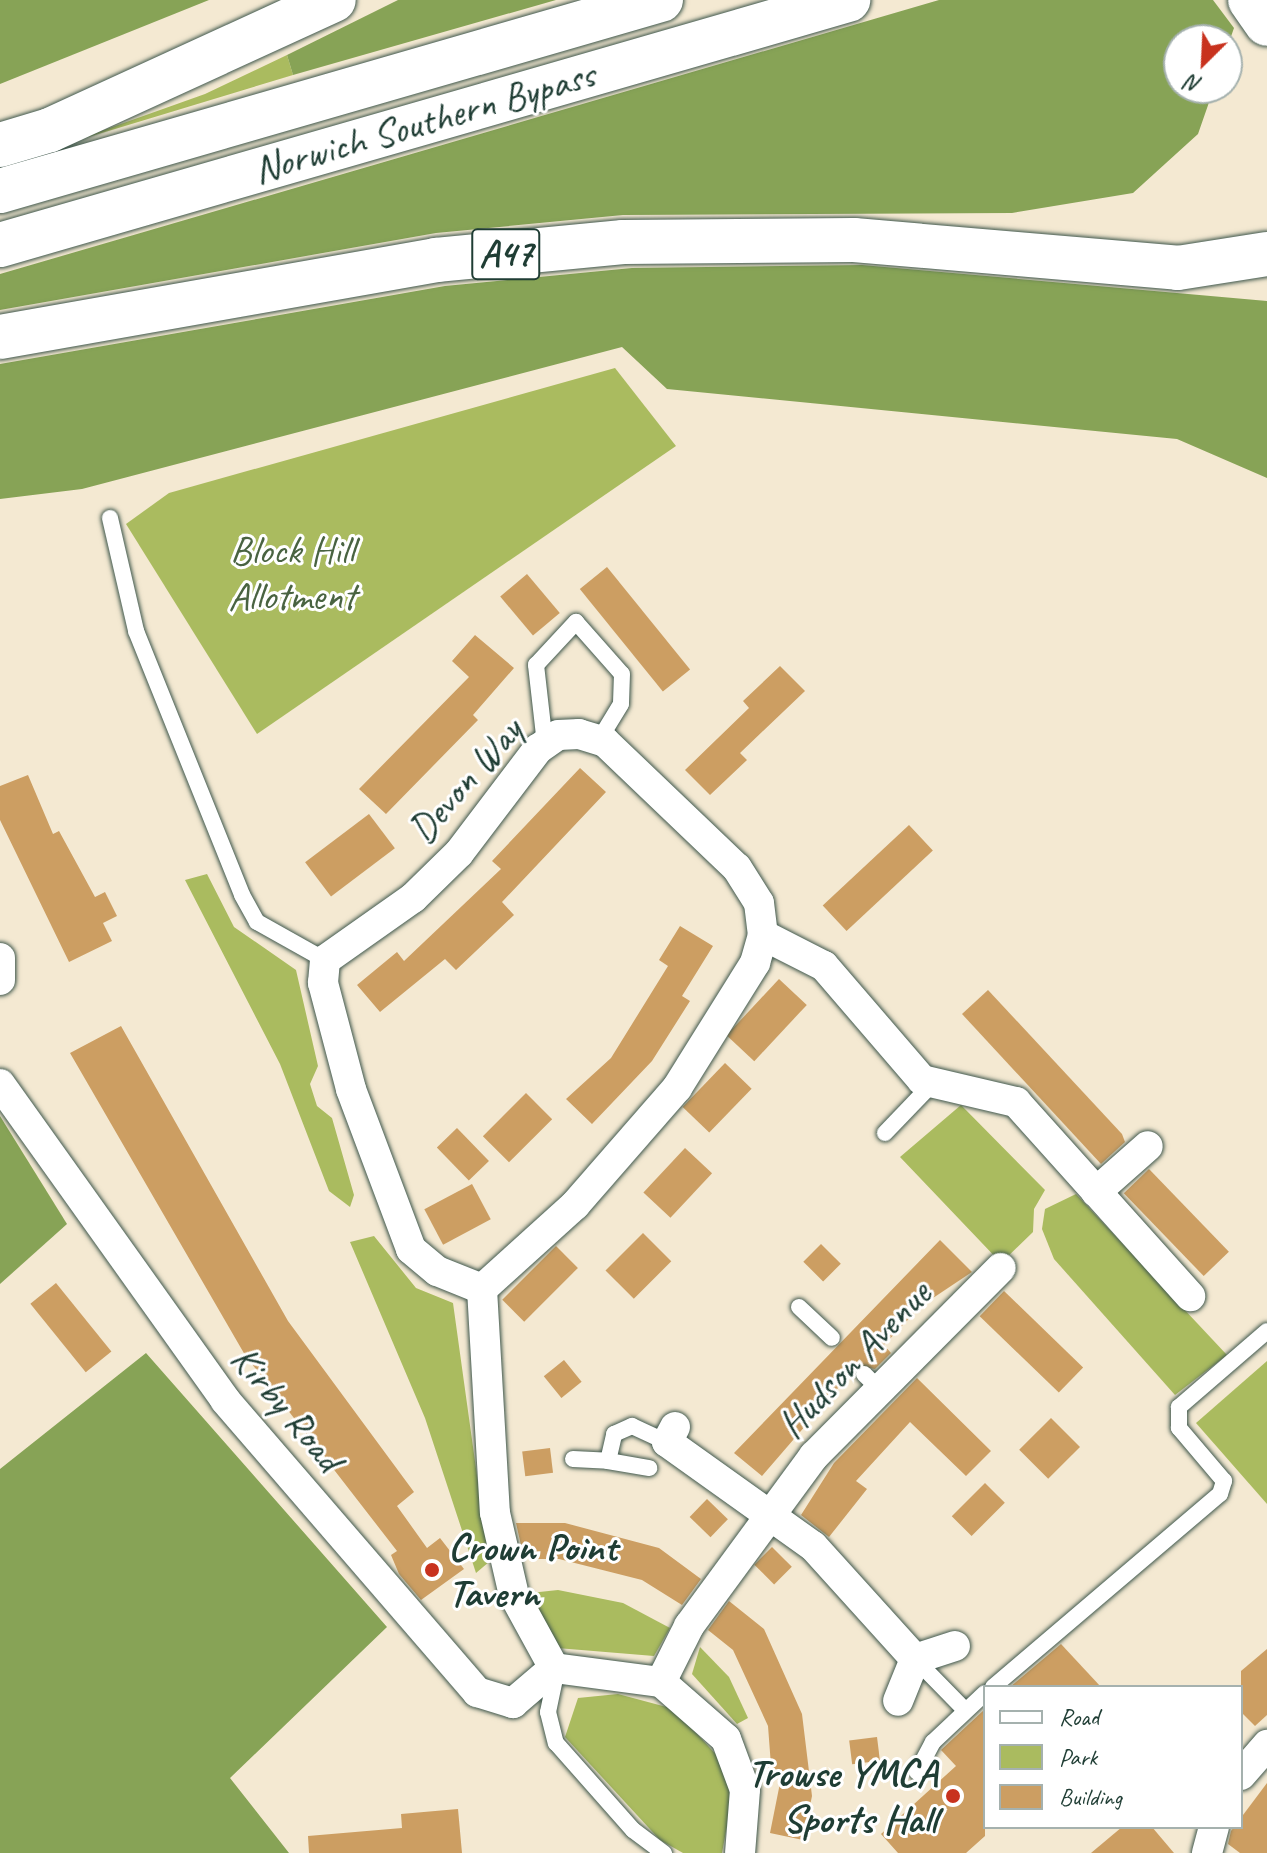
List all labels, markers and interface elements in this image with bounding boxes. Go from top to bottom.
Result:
north arrow [1163,24,1243,104]
street label: Norwich Southern Bypass [248,50,600,194]
text: N [1182,69,1206,100]
road number: A47 [470,220,542,288]
park label: Block Hill Allotment [228,526,356,620]
street label: Devon Way [397,707,533,853]
street label: Hudson Avenue [767,1270,941,1448]
street label: Kirby Road [220,1335,354,1481]
place label: Crown Point Tavern [448,1523,616,1617]
marker: Crown Point Tavern [423,1561,441,1579]
legend [983,1685,1243,1829]
text: Road [1059,1702,1099,1732]
text: Park [1059,1742,1097,1772]
place label: Trowse YMCA Sports Hall [747,1749,937,1843]
text: Building [1059,1782,1122,1812]
marker: Trowse YMCA Sports Hall [944,1787,962,1805]

